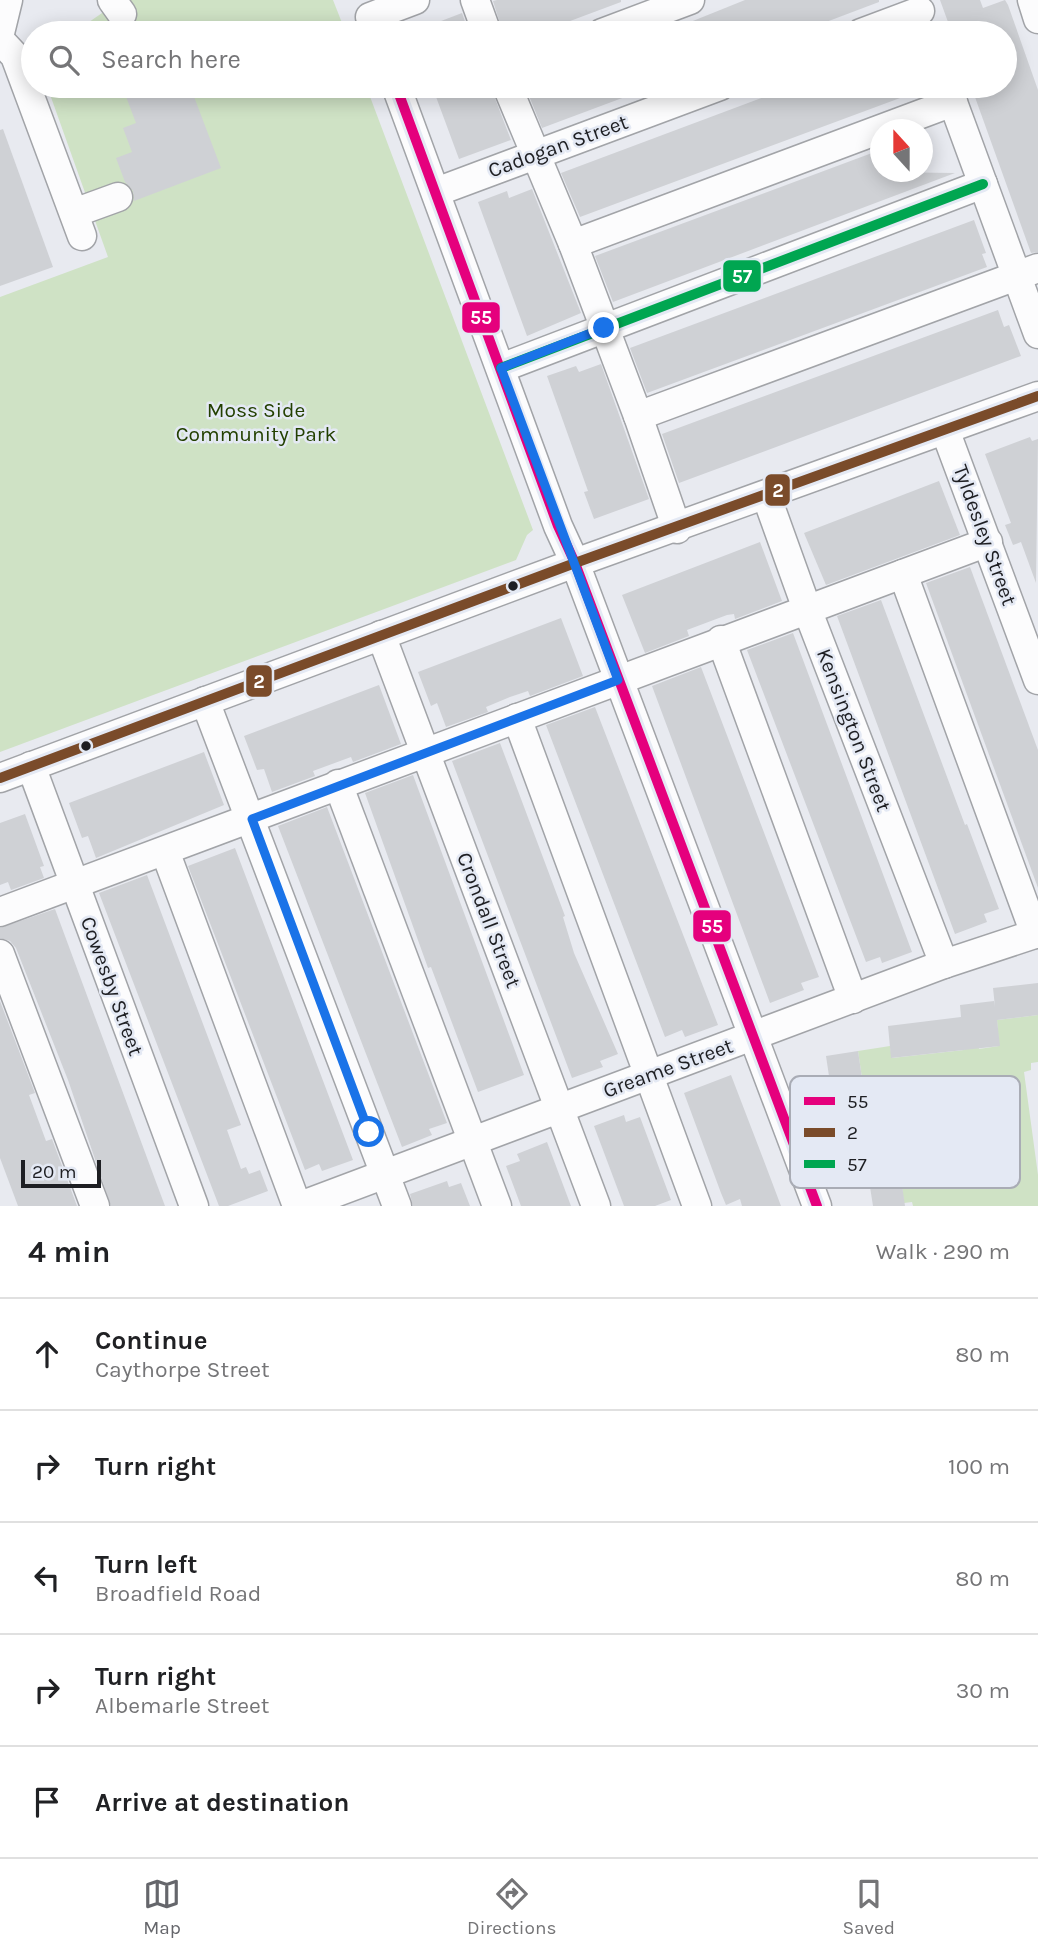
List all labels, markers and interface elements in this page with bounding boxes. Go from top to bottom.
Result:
search box [21,21,1017,98]
icon: search [45,41,83,79]
text: Search here [101,44,241,75]
street label: Cadogan Street [485,110,631,182]
north arrow [870,119,933,182]
line badge: 57 [722,259,762,293]
text: 57 [732,266,753,288]
line badge: 55 [461,301,501,334]
text: 55 [470,307,492,329]
route end [588,312,619,343]
park label: Moss Side Community Park [176,398,336,446]
street label: Tyldesley Street [948,461,1022,609]
line badge: 2 [764,473,791,507]
text: 2 [772,480,784,502]
unlabelled marker [506,579,520,593]
street label: Kensington Street [812,645,896,815]
line badge: 2 [245,664,273,698]
text: 2 [253,671,265,693]
unlabelled marker [79,739,93,753]
street label: Crondall Street [452,849,526,991]
line badge: 55 [692,909,732,943]
street label: Cowesby Street [76,913,148,1059]
text: 55 [701,916,723,938]
street label: Greame Street [600,1033,736,1103]
legend [790,1076,1020,1188]
text: 55 [847,1091,868,1113]
route start [353,1116,384,1147]
text: 2 [847,1122,858,1144]
text: 57 [847,1154,867,1176]
scale bar [21,1157,102,1189]
text: 20 m [32,1161,77,1183]
text: 4 min [28,1234,110,1270]
text: Walk · 290 m [876,1238,1010,1265]
text: Continue [95,1325,207,1356]
icon: ahead [28,1335,66,1373]
text: 80 m [955,1341,1010,1368]
text: Caythorpe Street [95,1356,270,1383]
icon: right [28,1447,66,1485]
text: Turn right [95,1451,216,1482]
text: 100 m [948,1453,1010,1480]
text: Turn left [95,1549,197,1580]
icon: left [28,1559,66,1597]
text: 80 m [955,1565,1010,1592]
text: Broadfield Road [95,1580,262,1607]
text: Turn right [95,1661,216,1692]
icon: right [28,1671,66,1709]
text: 30 m [956,1677,1010,1704]
text: Albemarle Street [95,1692,269,1719]
icon: arrive [28,1783,66,1821]
text: Arrive at destination [95,1787,349,1818]
tab: Map [143,1875,181,1939]
tab: Directions [467,1875,556,1939]
tab: Saved [842,1875,895,1939]

